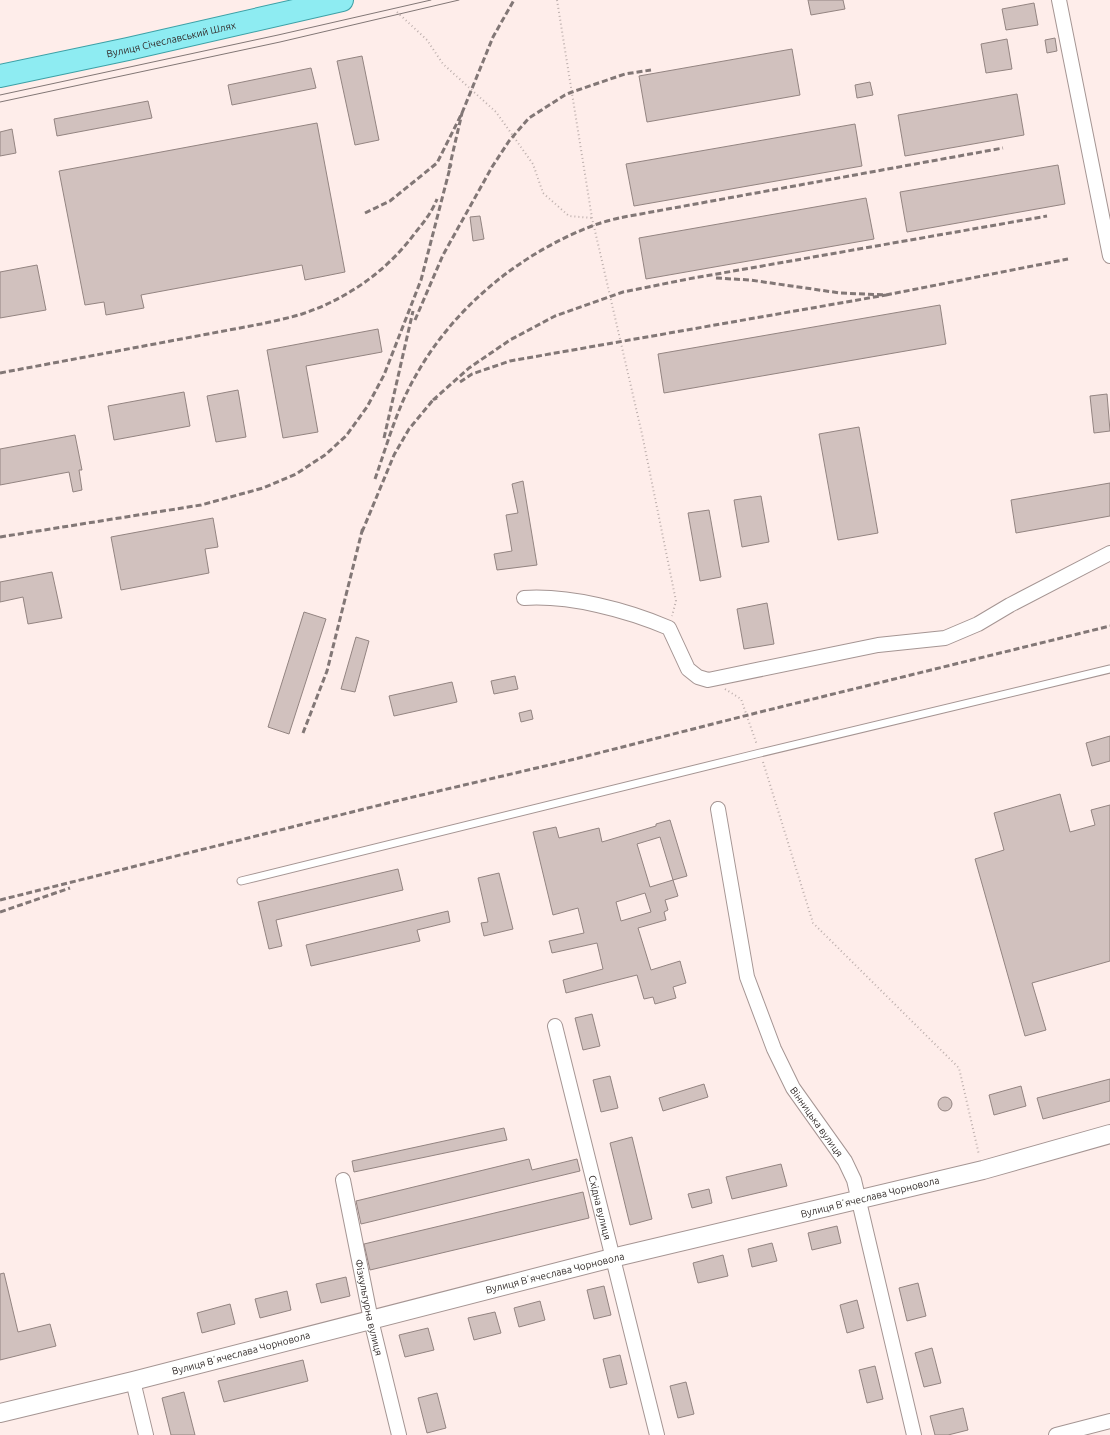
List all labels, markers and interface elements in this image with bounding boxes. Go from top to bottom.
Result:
street label: Вулиця Січеславський Шлях [105,19,237,59]
street label: Вінницька вулиця [788,1085,846,1159]
street label: Східна вулиця [587,1174,614,1241]
street label: Вулиця Вʼячеслава Чорновола [800,1174,940,1220]
street label: Вулиця Вʼячеслава Чорновола [485,1250,625,1296]
street label: Фізкультурна вулиця [353,1258,385,1357]
street label: Вулиця Вʼячеслава Чорновола [171,1329,311,1377]

